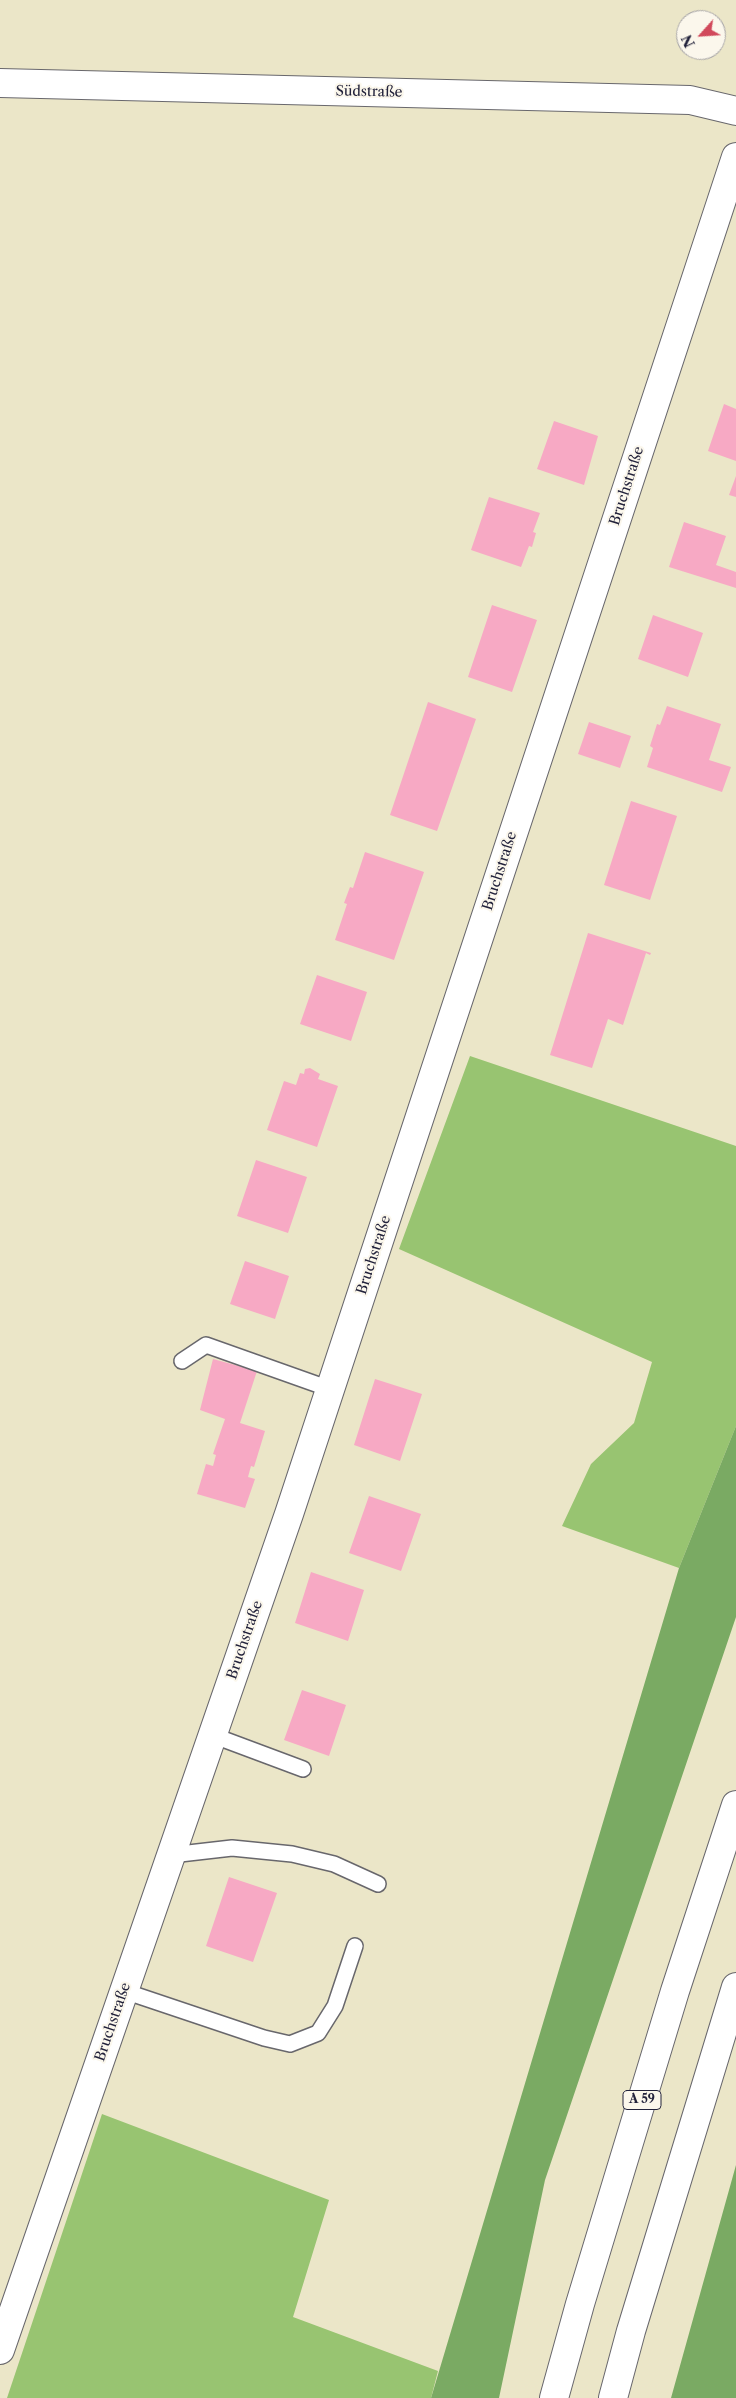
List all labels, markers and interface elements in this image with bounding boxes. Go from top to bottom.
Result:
north arrow [676,10,726,60]
text: N [678,32,699,51]
street label: Südstraße [335,83,403,101]
street label: Bruchstraße [606,444,648,528]
street label: Bruchstraße [479,829,521,913]
street label: Bruchstraße [353,1213,395,1297]
street label: Bruchstraße [224,1598,266,1682]
street label: Bruchstraße [92,1980,134,2064]
road number: A 59 [623,2090,661,2110]

